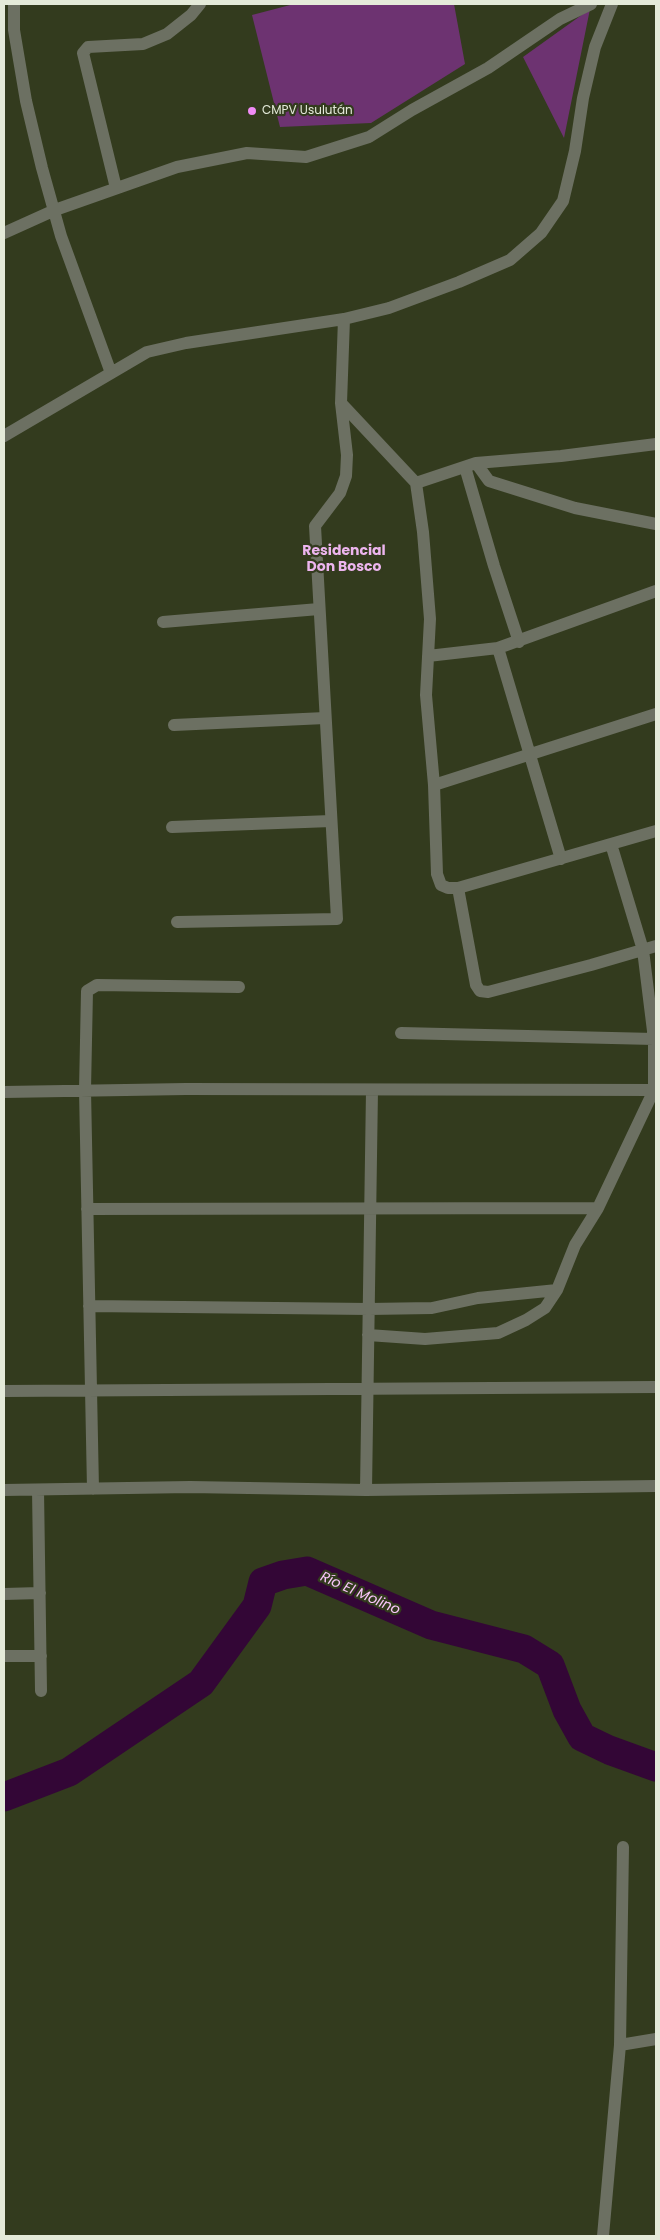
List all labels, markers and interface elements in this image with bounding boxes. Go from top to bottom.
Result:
place label: CMPV Usulután [262,104,353,118]
marker: CMPV Usulután [246,105,258,117]
district label: Residencial Don Bosco [302,543,386,576]
water label: Río El Molino [317,1569,403,1619]

